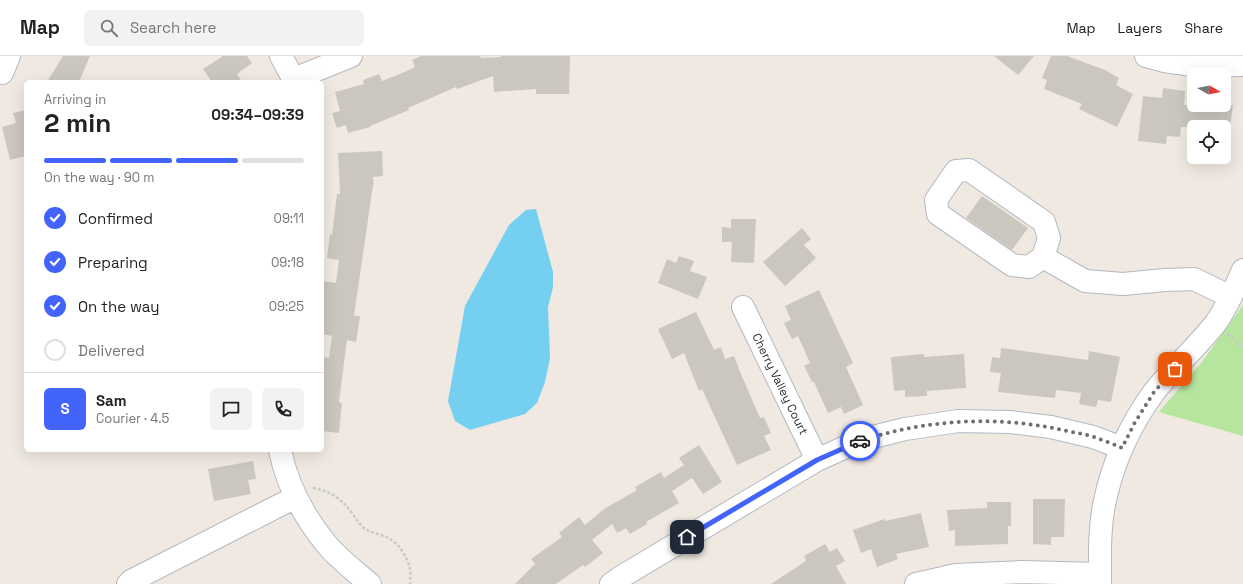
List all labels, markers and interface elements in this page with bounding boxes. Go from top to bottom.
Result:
search box [84,10,364,46]
text: Map [20,15,60,40]
icon: search [98,17,120,39]
text: Search here [130,18,216,37]
text: Map [1066,19,1096,37]
text: Layers [1118,19,1162,37]
text: Share [1184,19,1223,37]
north arrow [1187,68,1231,112]
map controls [1187,68,1231,164]
text: Arriving in [44,91,106,108]
text: 09:34–09:39 [211,105,304,124]
text: 2 min [44,106,111,140]
button: locate [1187,120,1231,164]
text: On the way · 90 m [44,169,155,186]
icon: check [44,207,66,229]
text: Confirmed [78,209,153,228]
text: 09:11 [274,210,304,227]
icon: check [44,251,66,273]
text: Preparing [78,253,148,272]
text: 09:18 [271,254,304,271]
icon: check [44,295,66,317]
text: On the way [78,297,159,316]
text: 09:25 [269,298,304,315]
street label: Cherry Valley Court [748,330,812,438]
text: Delivered [78,341,145,360]
pin [1158,352,1192,386]
icon: bag [1164,358,1186,380]
button: chat [210,388,252,430]
button: phone [262,388,304,430]
text: Sam [96,391,127,410]
text: S [60,399,70,418]
text: Courier · 4.5 [96,410,169,427]
courier [840,421,880,461]
icon: car [849,430,871,452]
pin [670,520,704,554]
icon: home [676,526,698,548]

